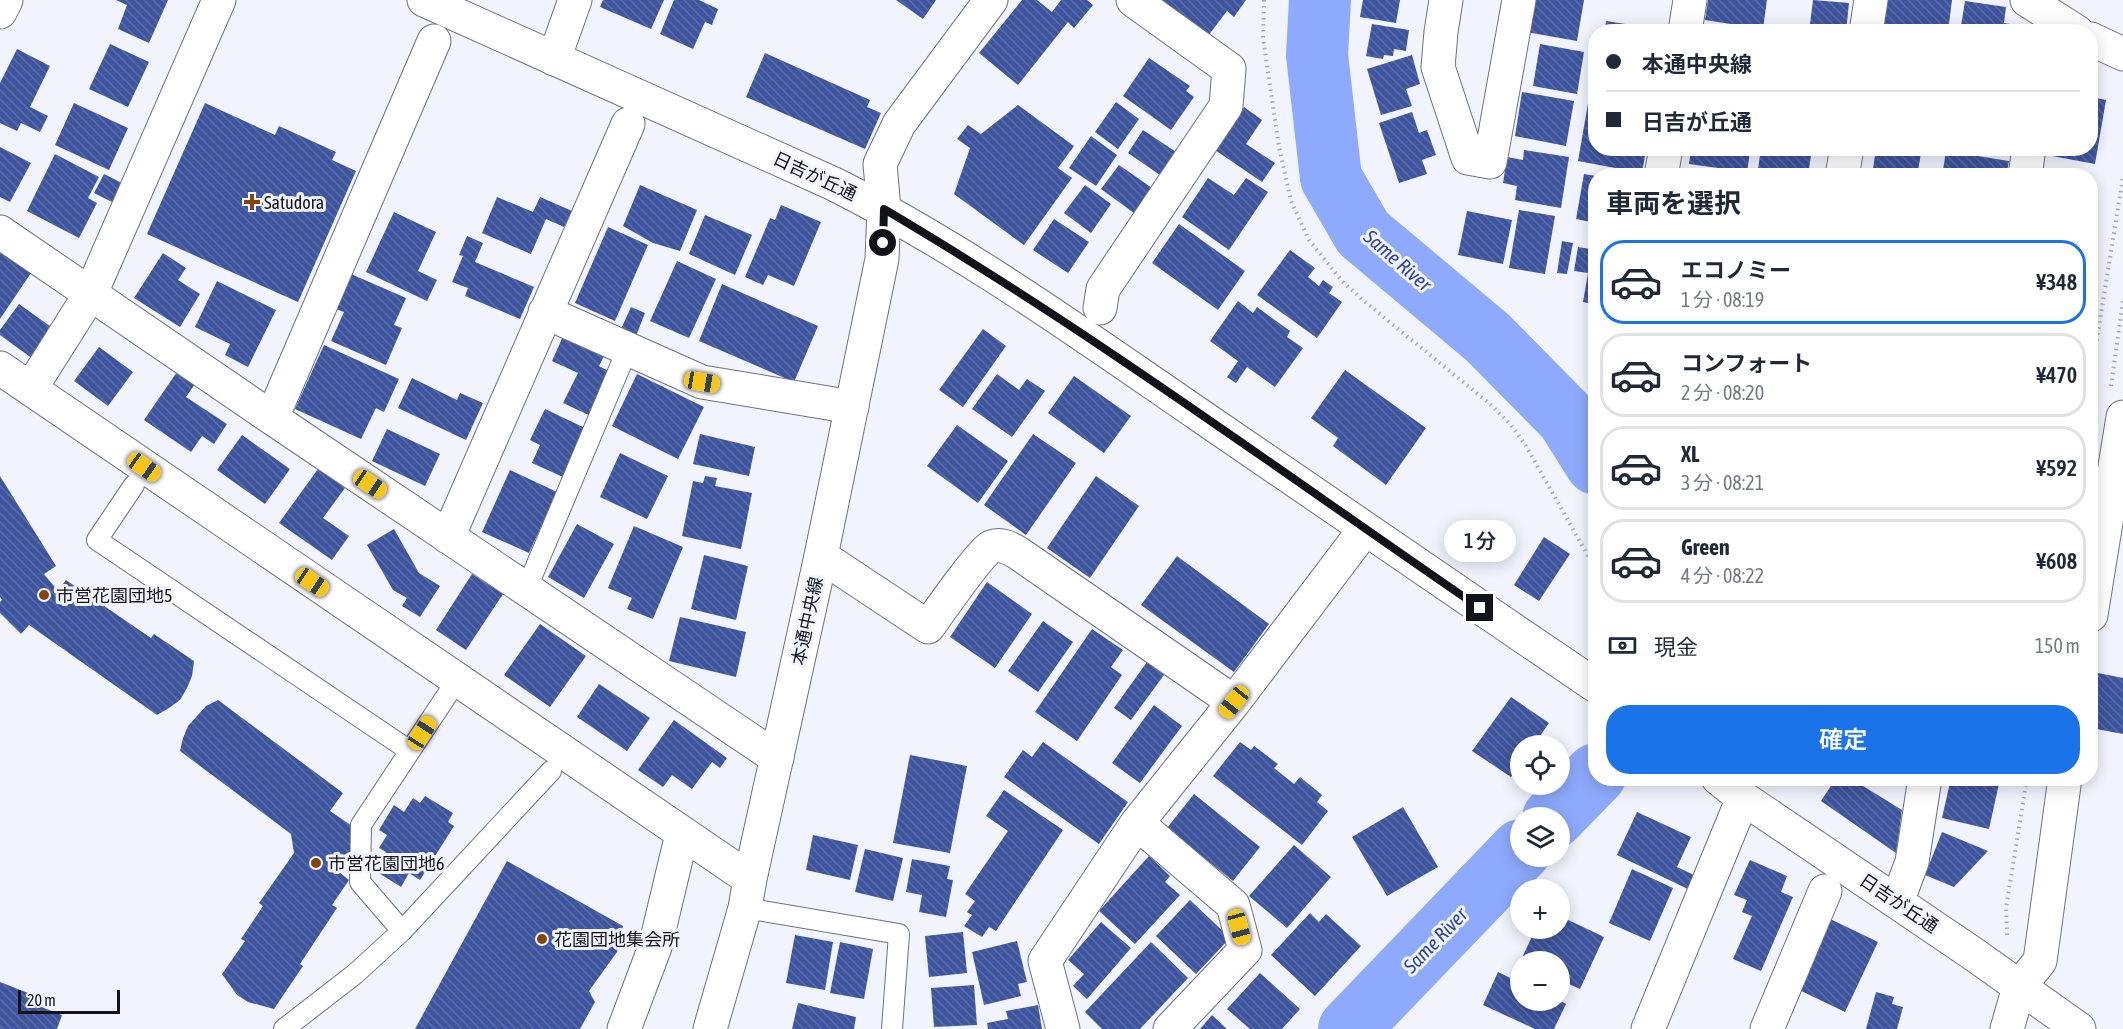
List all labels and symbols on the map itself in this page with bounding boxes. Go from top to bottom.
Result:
street label: 日吉が丘通 [770,147,860,205]
place label: Satudora [264,192,324,213]
marker: Satudora [245,195,259,209]
water label: Same River [1359,224,1437,296]
route start [869,229,896,256]
car [683,370,721,394]
car [124,449,164,485]
car [350,466,390,502]
callout: 1 分 [1444,521,1516,563]
car [292,564,332,600]
street label: 本通中央線 [787,575,827,667]
place label: 市営花園団地5 [56,585,172,606]
marker: 市営花園団地5 [37,588,51,602]
route end [1466,594,1493,621]
car [1216,682,1252,722]
car [405,713,439,753]
place label: 市営花園団地6 [328,853,444,874]
marker: 市営花園団地6 [309,856,323,870]
street label: 日吉が丘通 [1856,869,1942,937]
water label: Same River [1398,902,1472,978]
car [1226,907,1252,947]
place label: 花園団地集会所 [554,929,680,950]
marker: 花園団地集会所 [535,932,549,946]
scale bar [18,987,120,1014]

